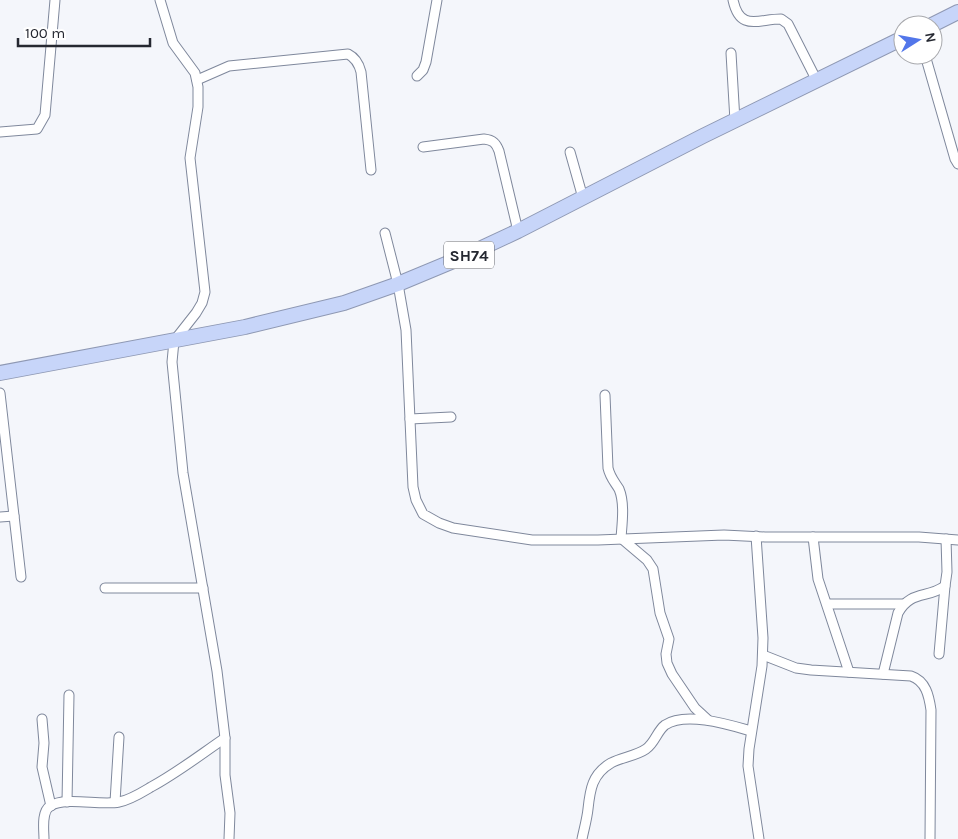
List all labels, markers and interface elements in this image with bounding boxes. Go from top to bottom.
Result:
scale bar [18,15,150,47]
north arrow [893,15,943,65]
text: 100 m [25,24,65,42]
text: N [921,31,940,44]
road number: SH74 [444,242,494,268]

